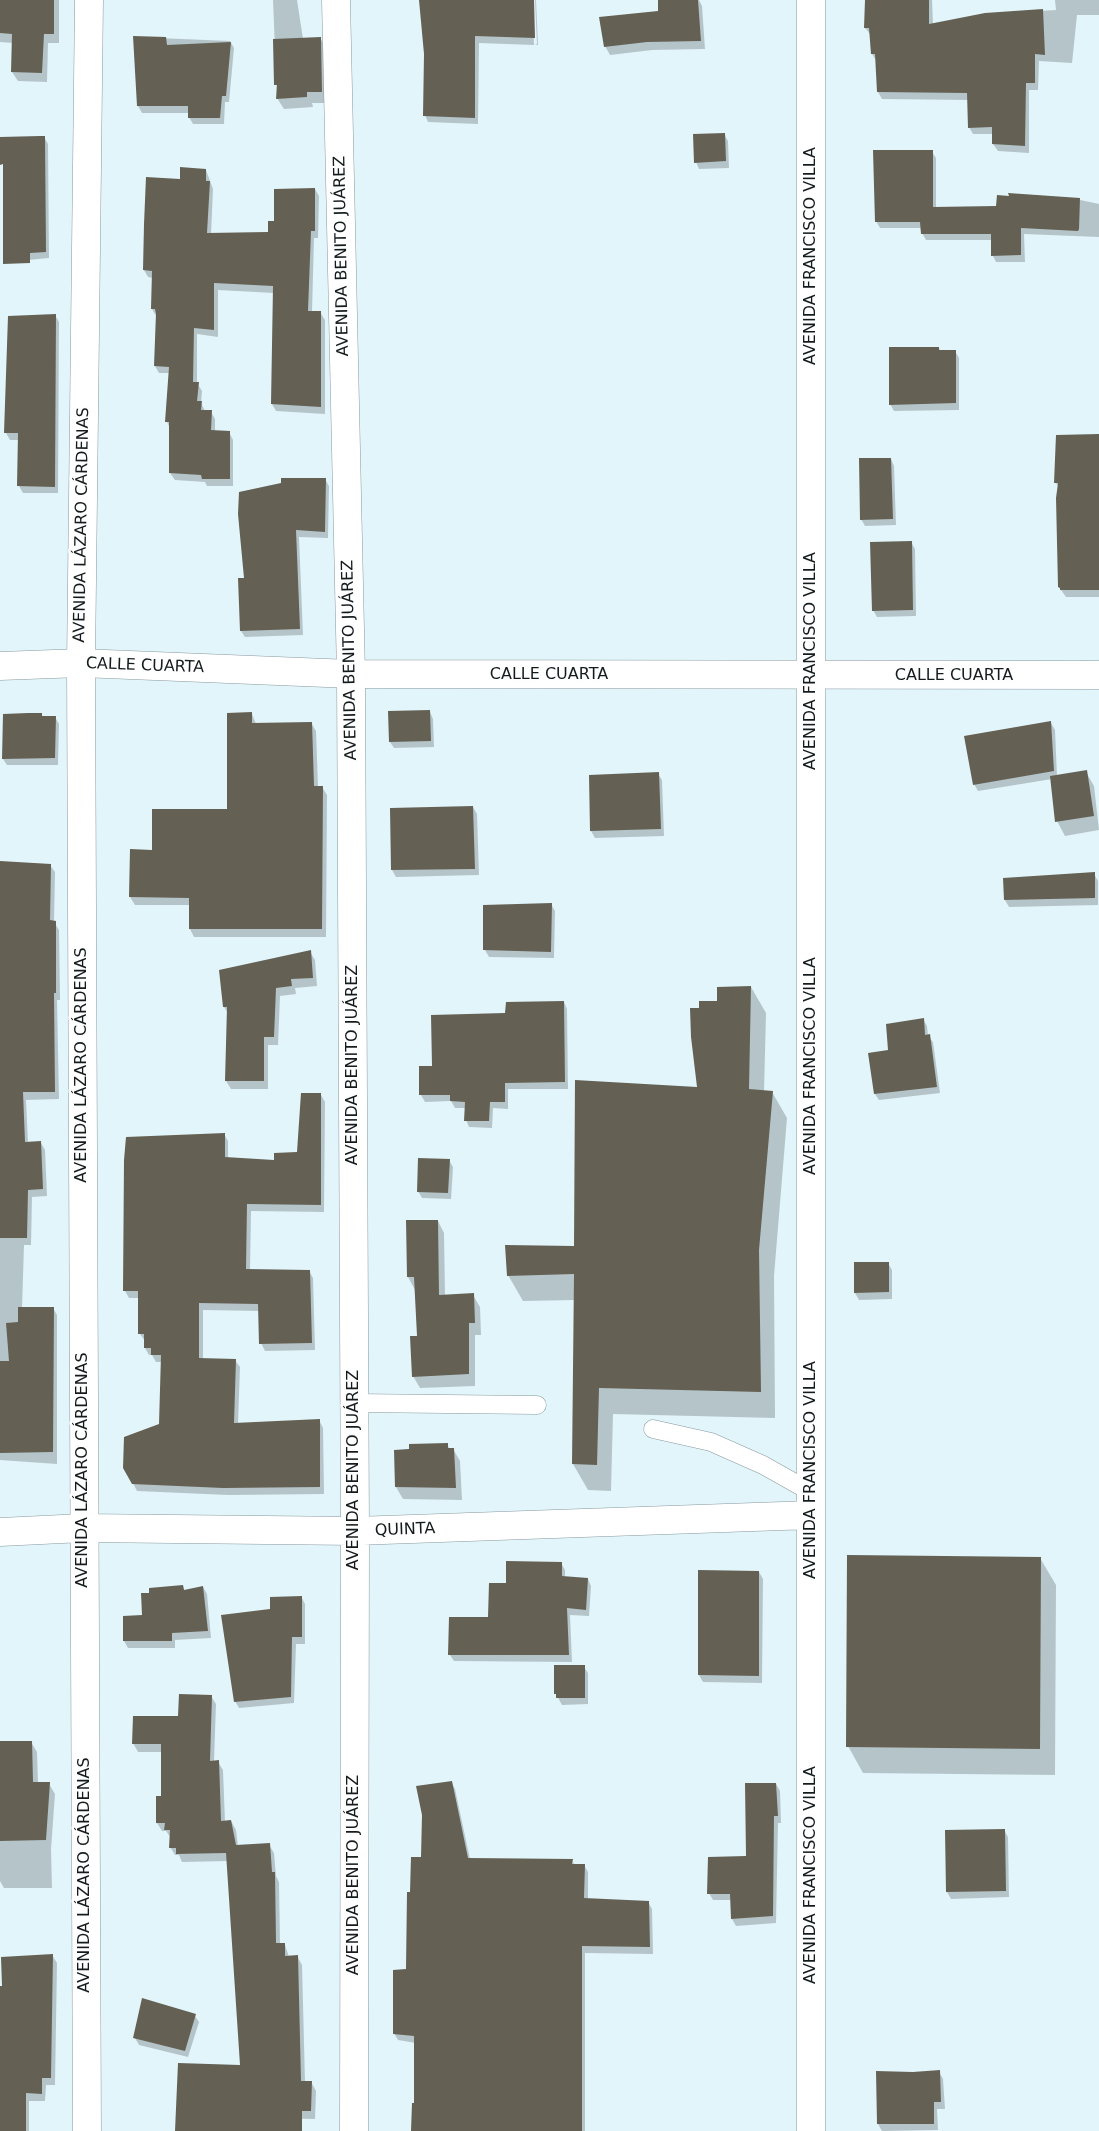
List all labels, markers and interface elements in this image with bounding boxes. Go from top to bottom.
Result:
street label: AVENIDA FRANCISCO VILLA [801,147,821,365]
street label: AVENIDA BENITO JUÁREZ [331,156,353,356]
street label: AVENIDA LÁZARO CÁRDENAS [70,407,94,643]
street label: AVENIDA FRANCISCO VILLA [801,552,821,770]
street label: AVENIDA BENITO JUÁREZ [339,560,361,760]
street label: CALLE CUARTA [86,654,204,678]
street label: CALLE CUARTA [490,665,608,685]
street label: CALLE CUARTA [895,666,1013,686]
street label: AVENIDA LÁZARO CÁRDENAS [72,947,92,1183]
street label: AVENIDA FRANCISCO VILLA [801,957,821,1175]
street label: AVENIDA BENITO JUÁREZ [343,965,363,1165]
street label: AVENIDA LÁZARO CÁRDENAS [73,1352,93,1588]
street label: AVENIDA FRANCISCO VILLA [801,1361,821,1579]
street label: AVENIDA BENITO JUÁREZ [344,1370,364,1570]
street label: QUINTA [374,1519,436,1541]
street label: AVENIDA LÁZARO CÁRDENAS [75,1757,95,1993]
street label: AVENIDA FRANCISCO VILLA [801,1766,821,1984]
street label: AVENIDA BENITO JUÁREZ [344,1775,364,1975]

